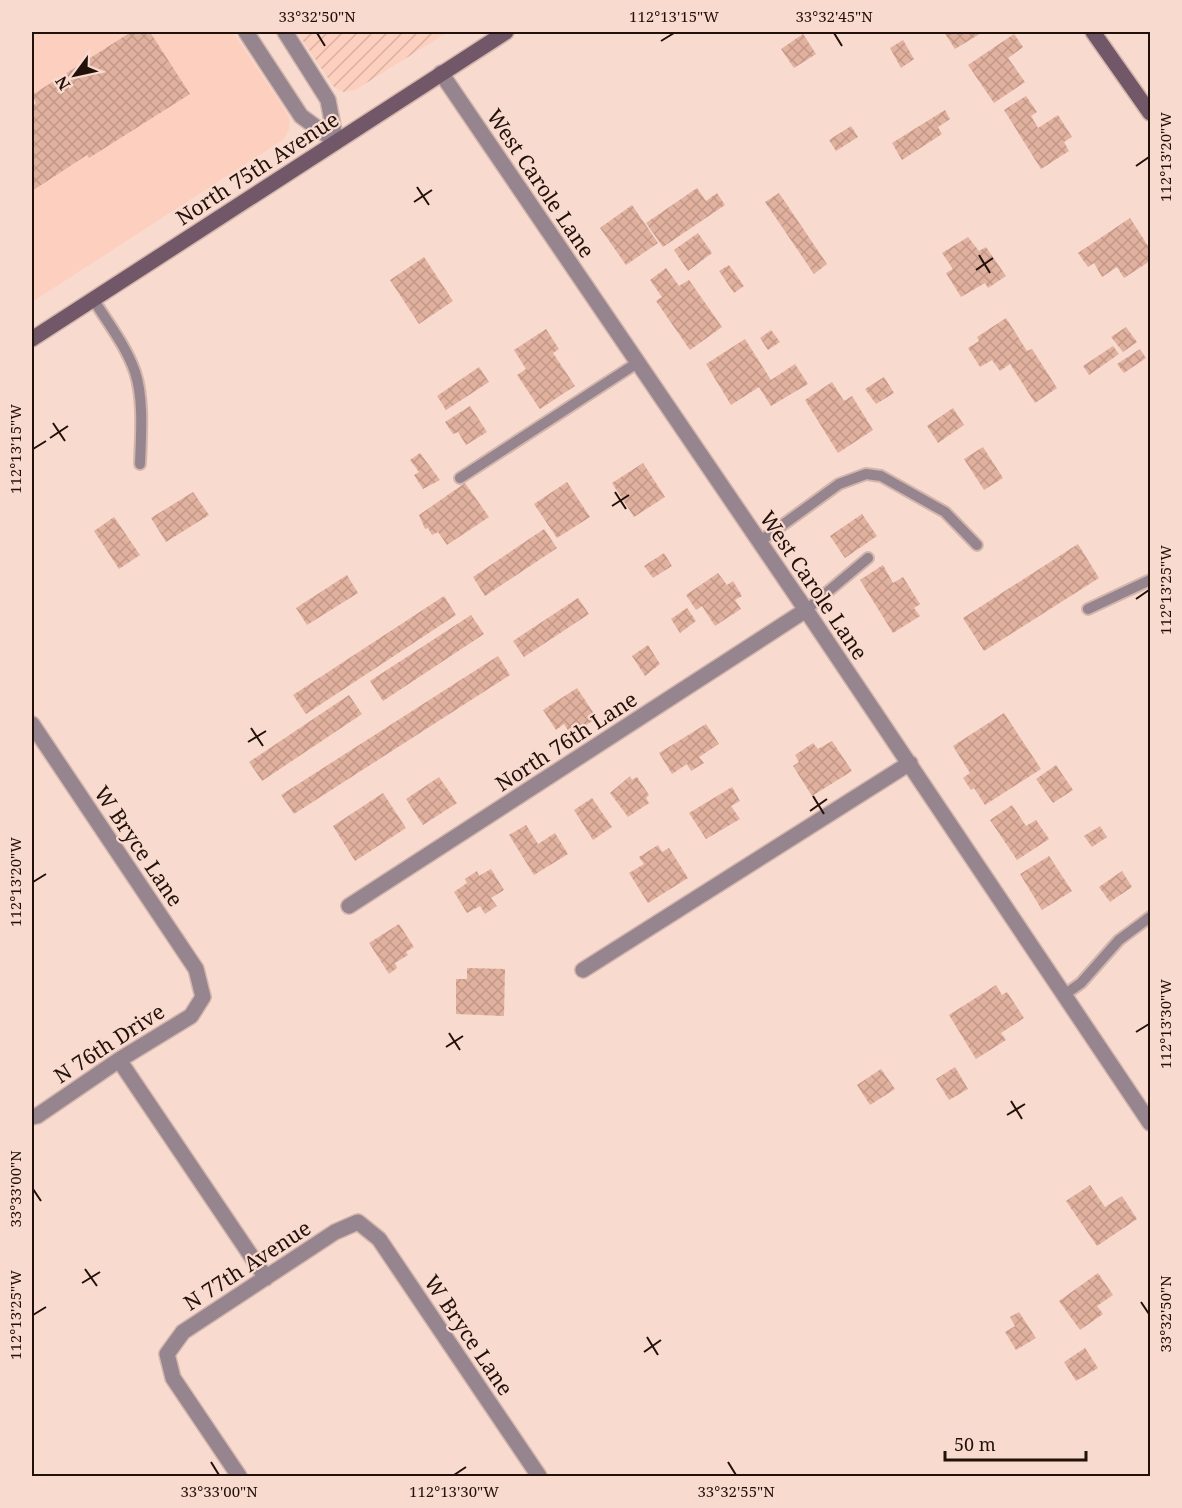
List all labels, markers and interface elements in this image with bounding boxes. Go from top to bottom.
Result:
text: 33°32'50"N [278,6,356,26]
text: 112°13'15"W [629,6,719,26]
text: 33°32'45"N [795,6,873,26]
north arrow [45,45,105,105]
text: N [50,72,75,94]
street label: West Carole Lane [481,103,601,263]
street label: North 75th Avenue [170,105,344,231]
text: 112°13'20"W [1155,112,1175,202]
text: 112°13'15"W [5,404,25,494]
street label: West Carole Lane [754,505,874,665]
text: 112°13'25"W [1155,545,1175,635]
street label: North 76th Lane [490,685,642,797]
street label: W Bryce Lane [88,780,190,912]
text: 112°13'20"W [5,837,25,927]
text: 112°13'30"W [1155,979,1175,1069]
street label: N 76th Drive [48,997,170,1089]
text: 33°33'00"N [5,1150,25,1228]
street label: N 77th Avenue [178,1213,316,1317]
street label: W Bryce Lane [418,1269,520,1401]
text: 112°13'25"W [5,1270,25,1360]
text: 33°32'50"N [1155,1275,1175,1353]
scale bar [945,1424,1086,1462]
text: 50 m [954,1432,996,1456]
text: 33°33'00"N [180,1481,258,1501]
text: 112°13'30"W [409,1481,499,1501]
text: 33°32'55"N [697,1481,775,1501]

